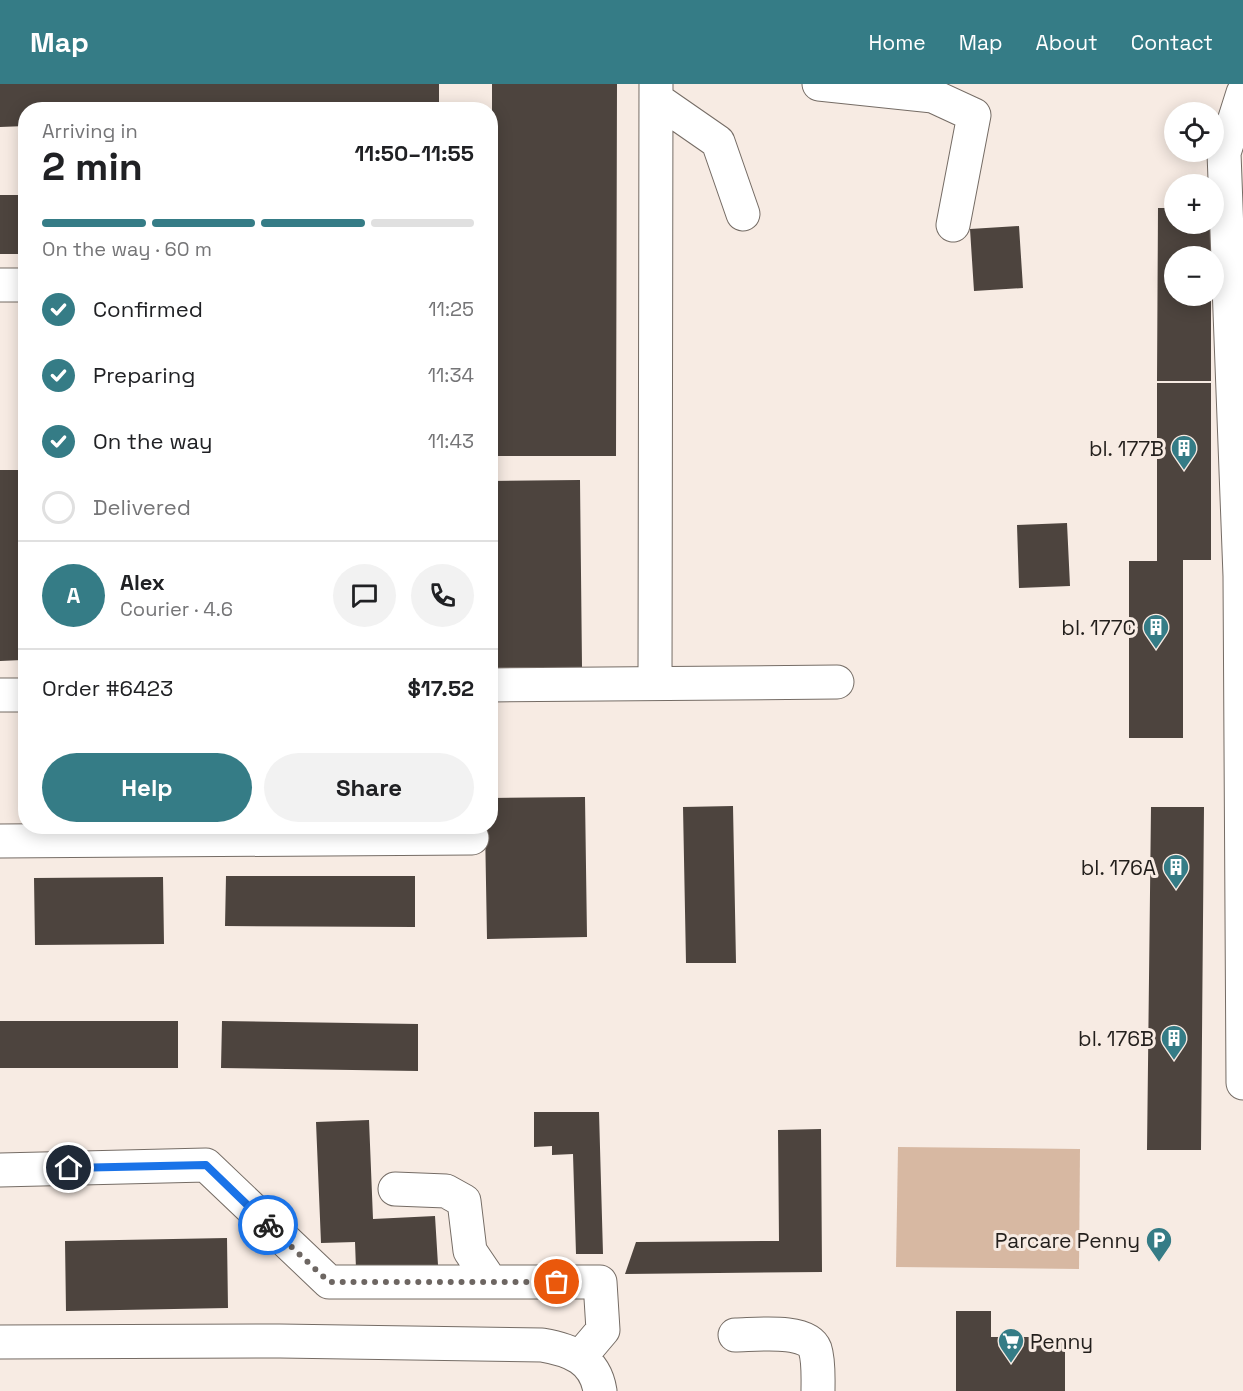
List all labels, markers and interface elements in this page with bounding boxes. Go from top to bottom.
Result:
text: Map [30,24,89,60]
text: Home [868,29,926,56]
text: Map [959,29,1003,56]
text: About [1036,29,1098,56]
text: Contact [1131,29,1213,56]
map controls [1164,102,1224,306]
button: locate [1164,102,1224,162]
text: Arriving in [42,118,138,144]
text: 11:50–11:55 [354,139,474,167]
text: 2 min [42,142,143,191]
button: + [1164,174,1224,234]
text: On the way · 60 m [42,236,212,262]
button: − [1164,246,1224,306]
icon: check [42,293,75,326]
text: Confirmed [93,295,203,323]
text: 11:25 [428,296,474,322]
icon: check [42,359,75,392]
text: Preparing [93,361,195,389]
text: 11:34 [428,362,474,388]
icon: check [42,425,75,458]
text: On the way [93,427,212,455]
text: 11:43 [428,428,474,454]
building icon: bl. 177B [1169,433,1199,471]
place label: bl. 177B [1089,435,1164,462]
text: Delivered [93,493,191,521]
button: chat [333,564,396,627]
button: phone [411,564,474,627]
text: Alex [120,568,165,596]
text: A [67,581,80,609]
text: Courier · 4.6 [120,596,233,622]
building icon: bl. 177C [1141,612,1171,650]
place label: bl. 177C [1061,614,1136,641]
text: Order #6423 [42,674,173,702]
text: $17.52 [407,674,474,702]
button: Help [42,753,252,822]
button: Share [264,753,474,822]
building icon: bl. 176A [1161,852,1191,890]
place label: bl. 176A [1081,854,1156,881]
building icon: bl. 176B [1159,1023,1189,1061]
place label: bl. 176B [1078,1025,1154,1052]
pin [43,1142,94,1193]
icon: home [52,1151,85,1184]
courier [238,1195,298,1255]
icon: bike [252,1209,285,1242]
parking icon: Parcare Penny [1144,1225,1174,1263]
place label: Parcare Penny [995,1227,1140,1254]
pin [531,1256,582,1307]
icon: bag [540,1265,573,1298]
supermarket icon: Penny [996,1326,1026,1364]
place label: Penny [1030,1328,1093,1355]

